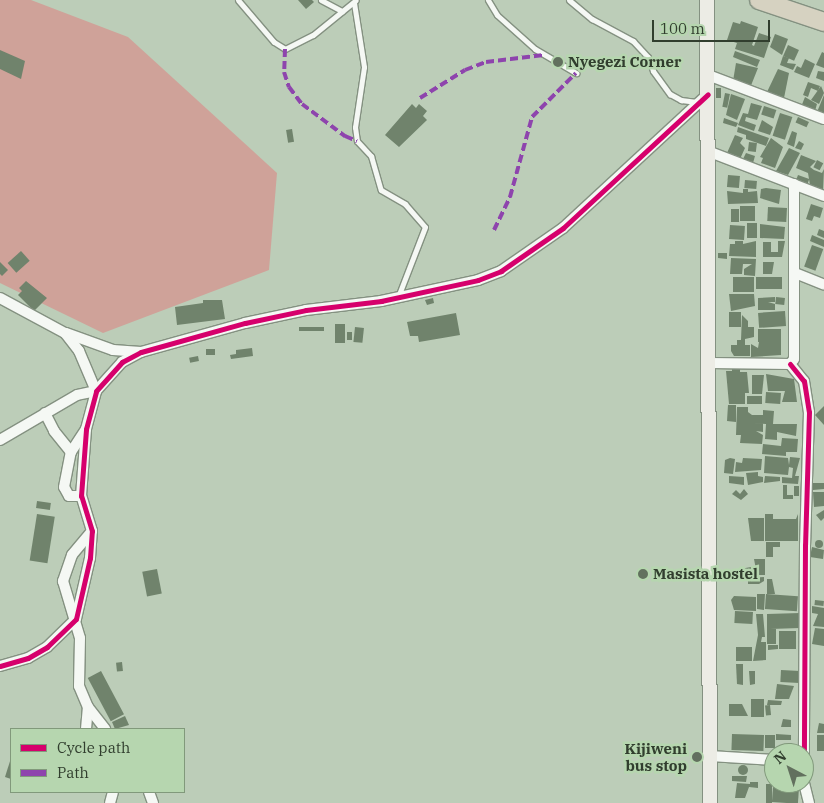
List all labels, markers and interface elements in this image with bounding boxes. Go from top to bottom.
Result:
scale bar [654,10,772,42]
text: 100 m [660,19,705,38]
place label: Nyegezi Corner [568,53,681,71]
marker: Nyegezi Corner [552,56,564,68]
place label: Masista hostel [653,565,758,583]
marker: Masista hostel [637,568,649,580]
legend [10,728,185,793]
text: Cycle path [57,738,130,757]
place label: Kijiweni bus stop [624,739,687,774]
north arrow [764,743,814,793]
text: N [770,747,790,768]
marker: Kijiweni bus stop [691,751,703,763]
text: Path [57,763,89,782]

